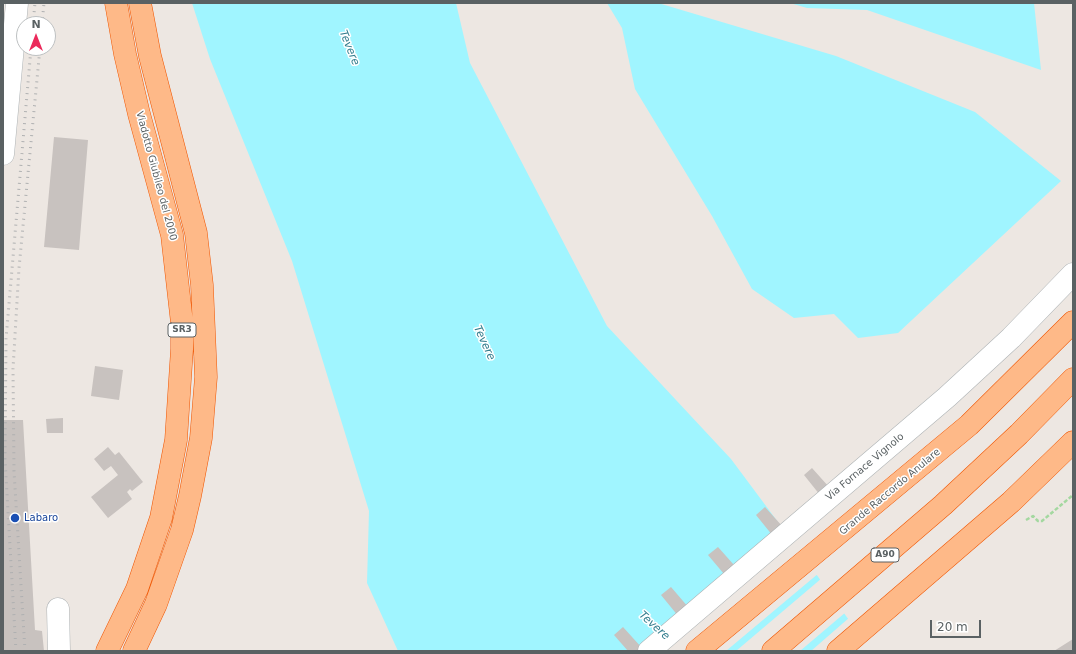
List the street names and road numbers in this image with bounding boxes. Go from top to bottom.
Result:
street label: Viadotto Giubileo del 2000 [133,110,179,242]
road number: SR3 [168,323,196,337]
street label: Via Fornace Vignolo [823,431,907,503]
street label: Grande Raccordo Anulare [837,446,943,538]
road number: A90 [871,548,899,562]

